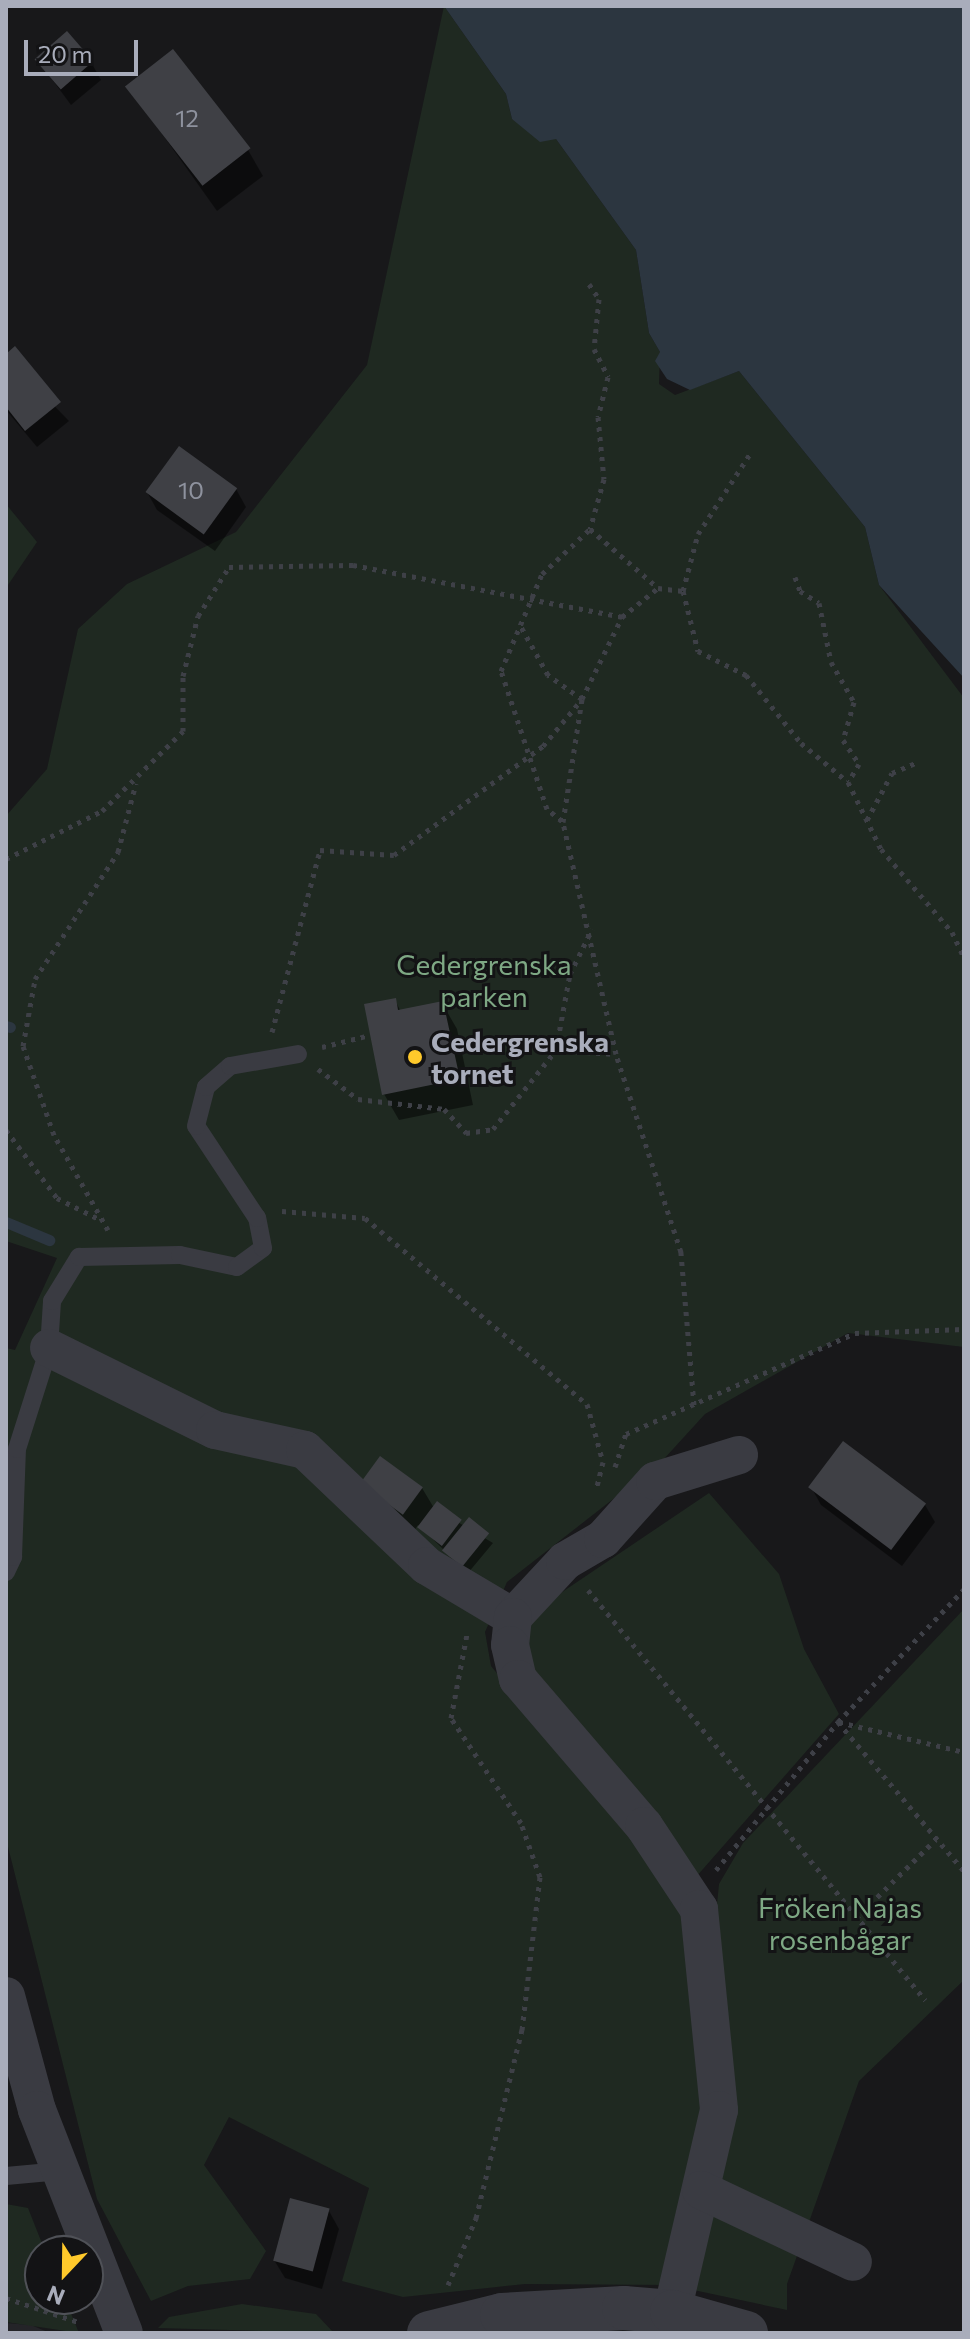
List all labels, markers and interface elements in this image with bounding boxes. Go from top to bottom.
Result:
scale bar [28,24,142,74]
text: 20 m [38,39,92,68]
house number: 12 [175,104,199,132]
house number: 10 [178,476,204,504]
park label: Cedergrenska parken [396,947,572,1013]
place label: Cedergrenska tornet [431,1024,609,1090]
marker: Cedergrenska tornet [406,1048,424,1066]
park label: Fröken Najas rosenbågar [758,1890,922,1956]
north arrow [24,2235,104,2315]
text: N [43,2280,68,2311]

